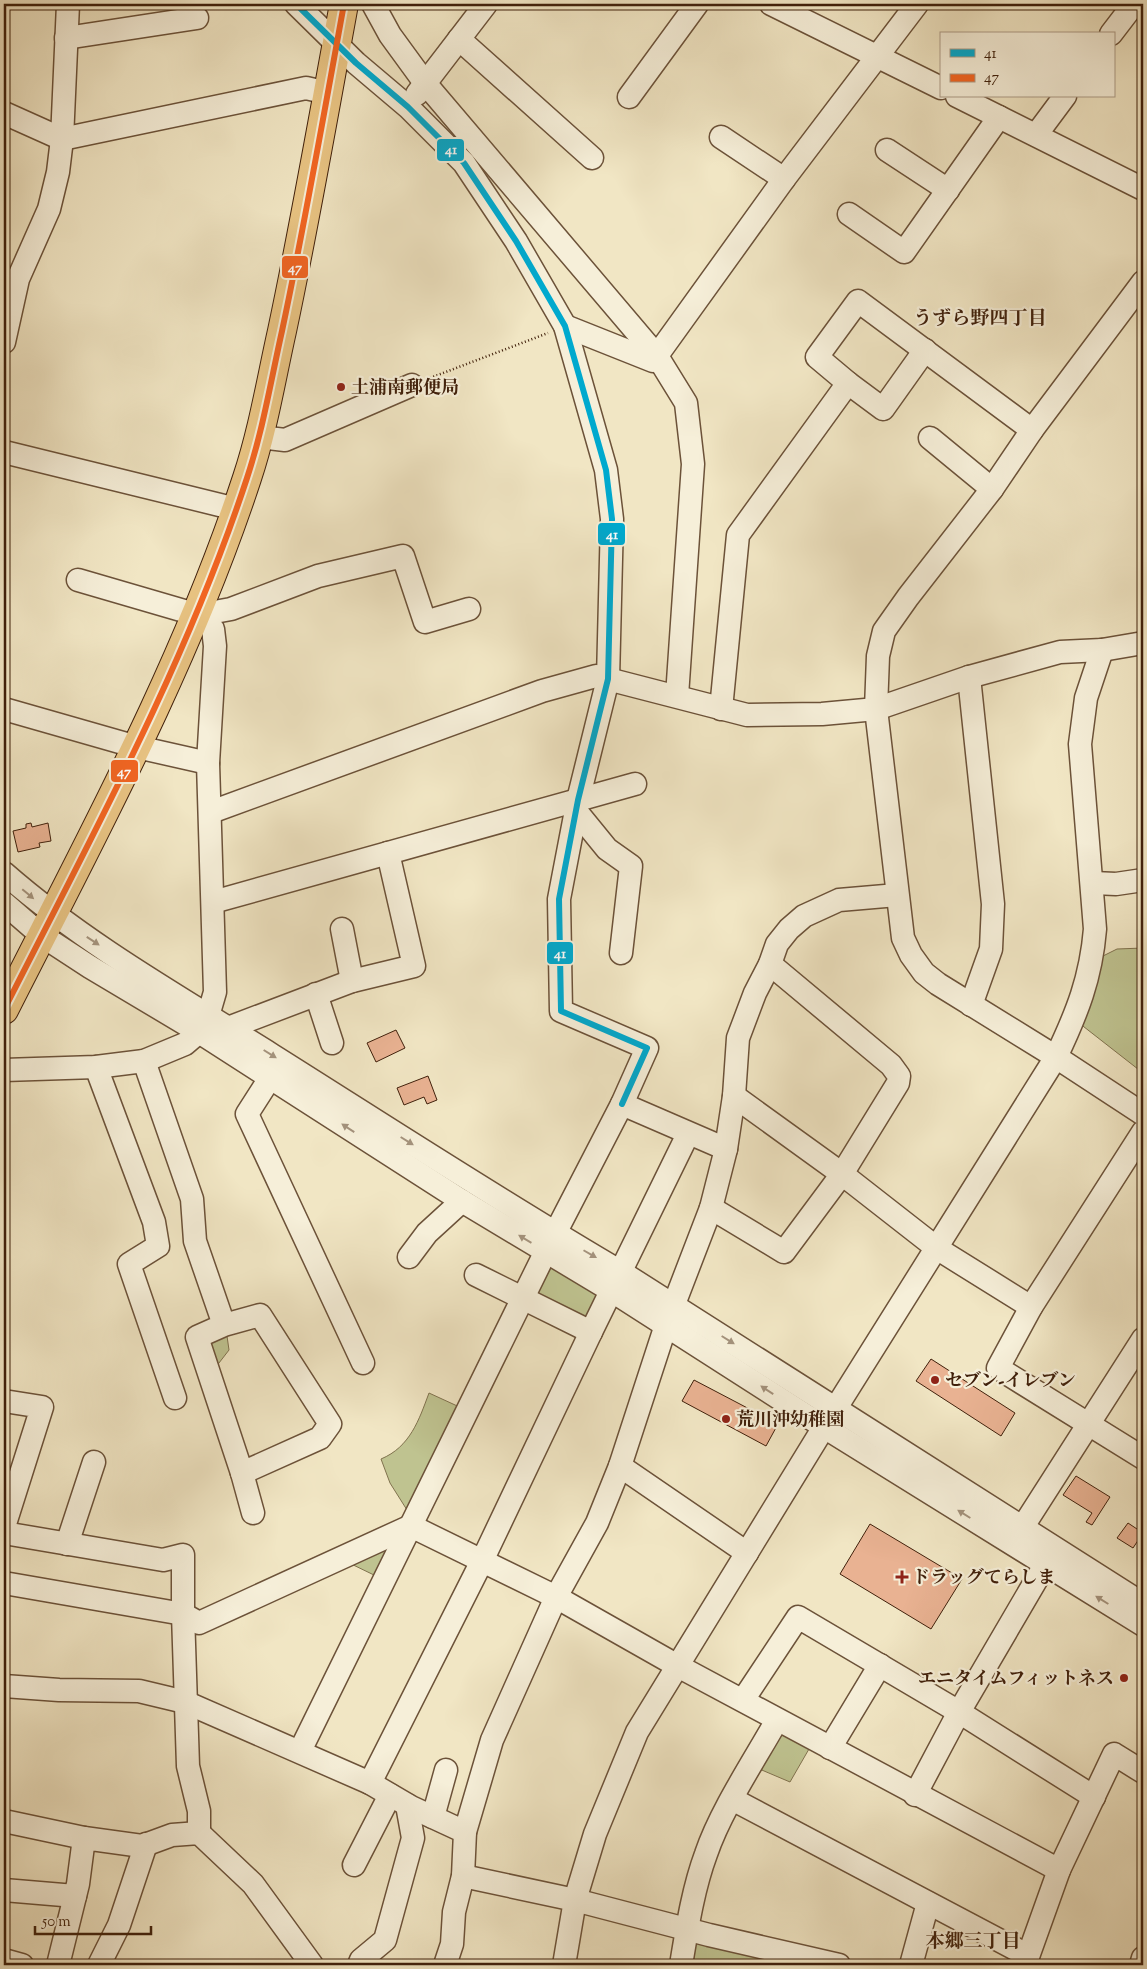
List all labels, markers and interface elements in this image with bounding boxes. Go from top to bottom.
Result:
legend [940,32,1114,98]
text: 41 [984,44,997,65]
text: 47 [984,68,1000,89]
line badge: 41 [436,138,465,162]
text: 41 [444,141,457,161]
line badge: 47 [281,255,309,279]
text: 47 [287,259,303,279]
district label: うずら野四丁目 [913,306,1047,333]
place label: 土浦南郵便局 [351,376,459,402]
marker: 土浦南郵便局 [335,381,347,393]
line badge: 41 [597,522,626,546]
text: 41 [605,526,618,546]
line badge: 47 [110,759,139,783]
text: 47 [116,763,132,783]
one-way arrow [21,888,33,900]
one-way arrow [86,936,100,946]
line badge: 41 [546,941,574,965]
text: 41 [553,945,566,965]
one-way arrow [263,1050,276,1059]
one-way arrow [341,1123,354,1132]
one-way arrow [401,1136,414,1145]
one-way arrow [519,1235,532,1244]
one-way arrow [583,1250,596,1259]
one-way arrow [721,1335,735,1344]
place label: セブン-イレブン [945,1369,1076,1395]
marker: セブン-イレブン [929,1374,941,1386]
one-way arrow [760,1386,773,1395]
place label: 荒川沖幼稚園 [736,1408,844,1434]
marker: 荒川沖幼稚園 [720,1413,732,1425]
one-way arrow [957,1510,970,1519]
place label: ドラッグてらしま [912,1566,1056,1592]
marker: ドラッグてらしま [896,1571,908,1583]
one-way arrow [1095,1595,1108,1604]
place label: エニタイムフィットネス [918,1667,1114,1693]
marker: エニタイムフィットネス [1118,1672,1130,1684]
scale bar [35,1904,151,1936]
text: 50 m [41,1912,71,1933]
district label: 本郷三丁目 [925,1929,1021,1956]

